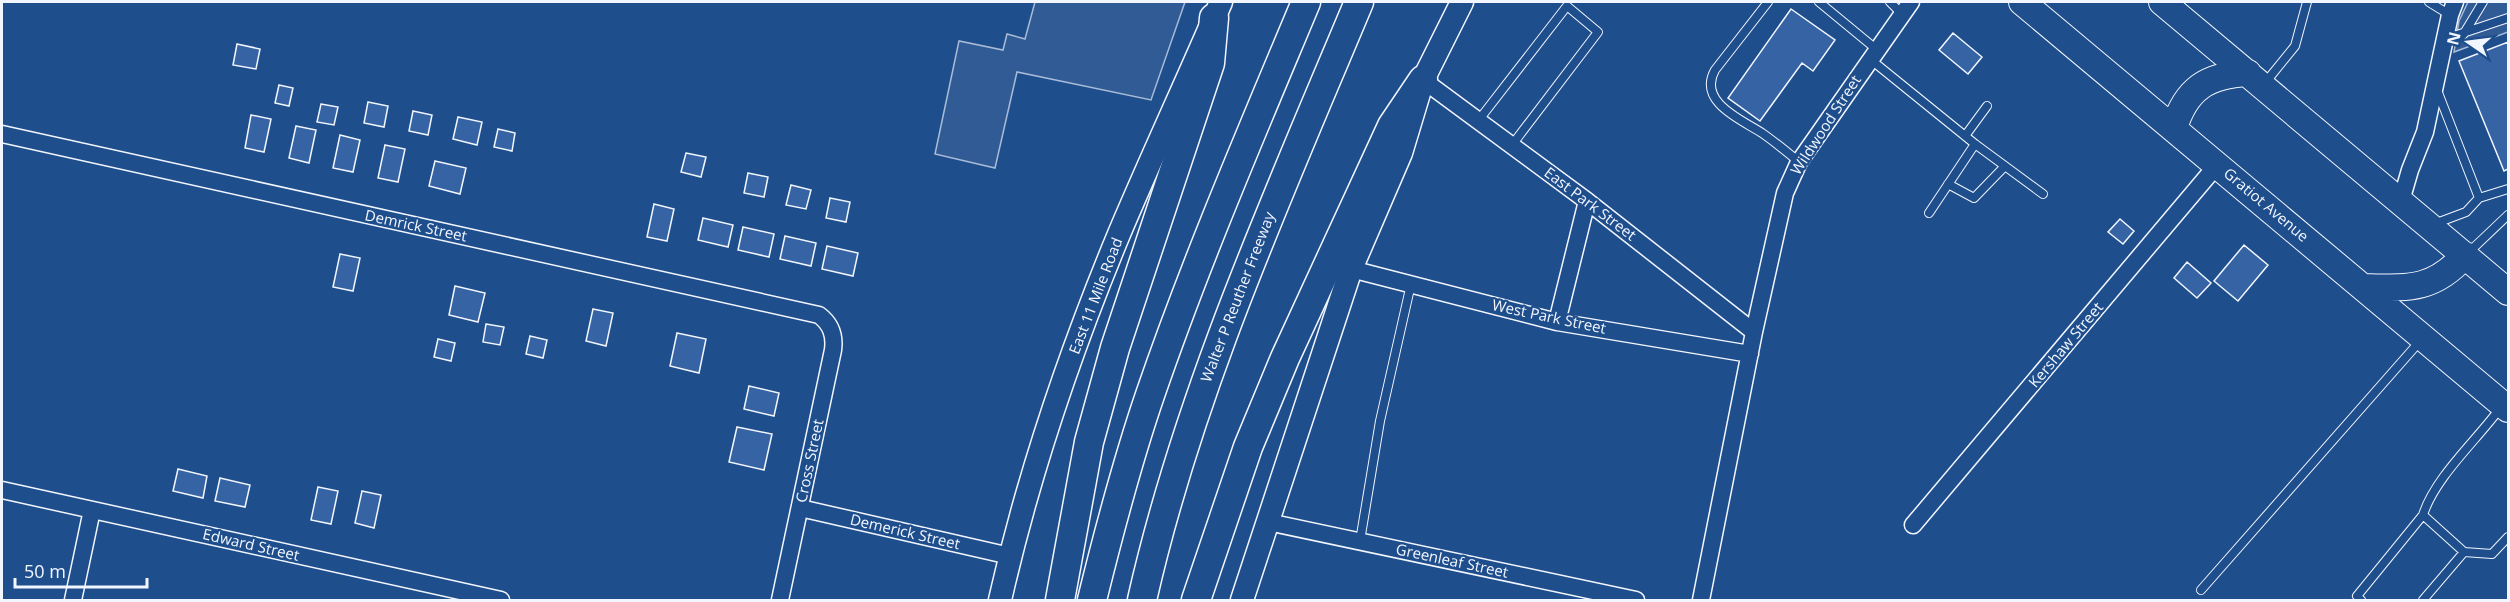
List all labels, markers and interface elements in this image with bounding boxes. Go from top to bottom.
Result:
north arrow [2438,12,2498,72]
text: N [2441,29,2466,47]
street label: Wildwood Street [1785,71,1865,178]
street label: East Park Street [1541,162,1641,244]
street label: Gratiot Avenue [2220,163,2313,246]
street label: Demrick Street [363,204,469,246]
street label: Walter P Reuther Freeway [1195,208,1279,385]
street label: East 11 Mile Road [1064,235,1126,357]
street label: West Park Street [1490,294,1608,338]
street label: Kershaw Street [2024,297,2107,391]
street label: Cross Street [790,417,828,504]
street label: Demerick Street [848,509,962,553]
street label: Edward Street [201,523,302,565]
street label: Greenleaf Street [1394,538,1510,582]
scale bar [15,551,147,589]
text: 50 m [24,559,66,583]

